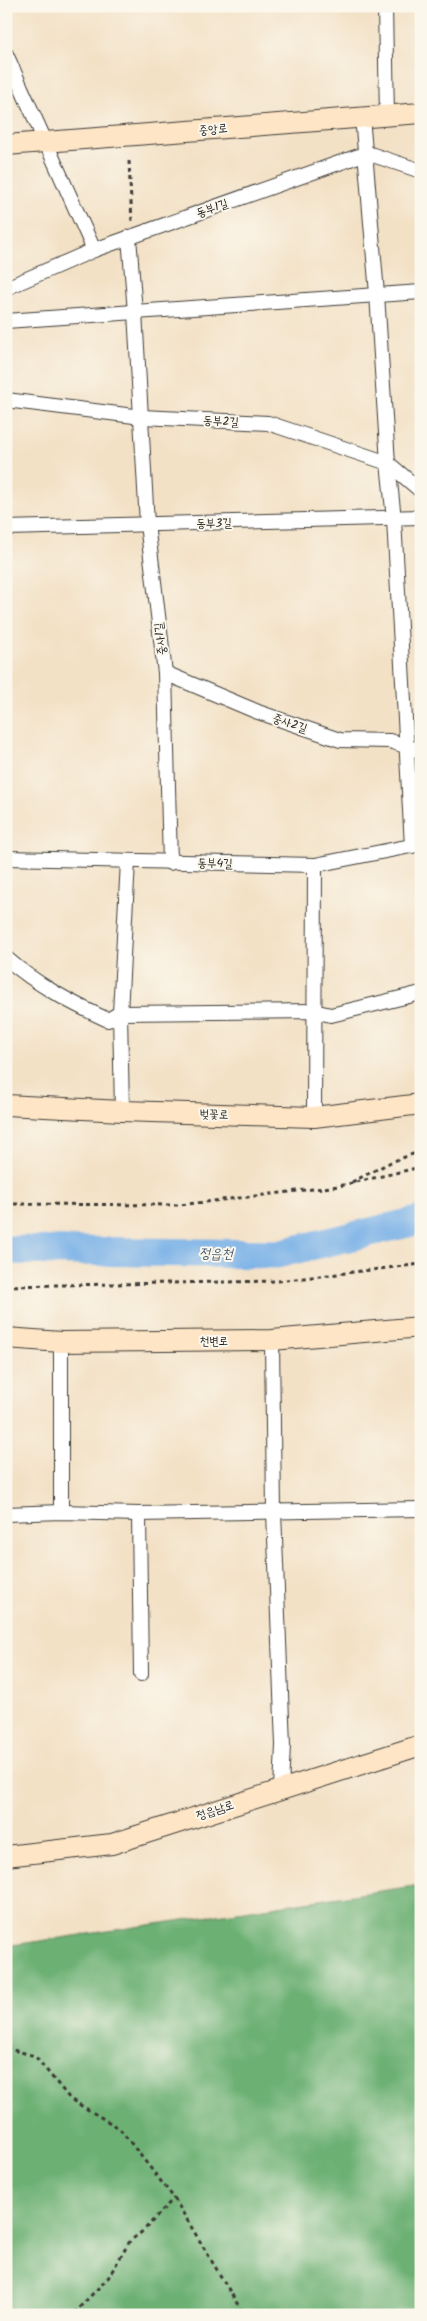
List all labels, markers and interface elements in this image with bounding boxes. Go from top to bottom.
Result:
street label: 중앙로 [198,119,228,140]
street label: 동부1길 [194,194,231,223]
street label: 동부2길 [203,411,240,432]
street label: 동부3길 [196,514,232,533]
street label: 중사1길 [149,621,172,656]
street label: 중사2길 [270,709,310,738]
street label: 동부4길 [197,854,233,873]
street label: 벚꽃로 [199,1104,229,1124]
water label: 정읍천 [199,1243,235,1265]
street label: 천변로 [200,1332,228,1351]
street label: 정읍남로 [194,1795,236,1825]

